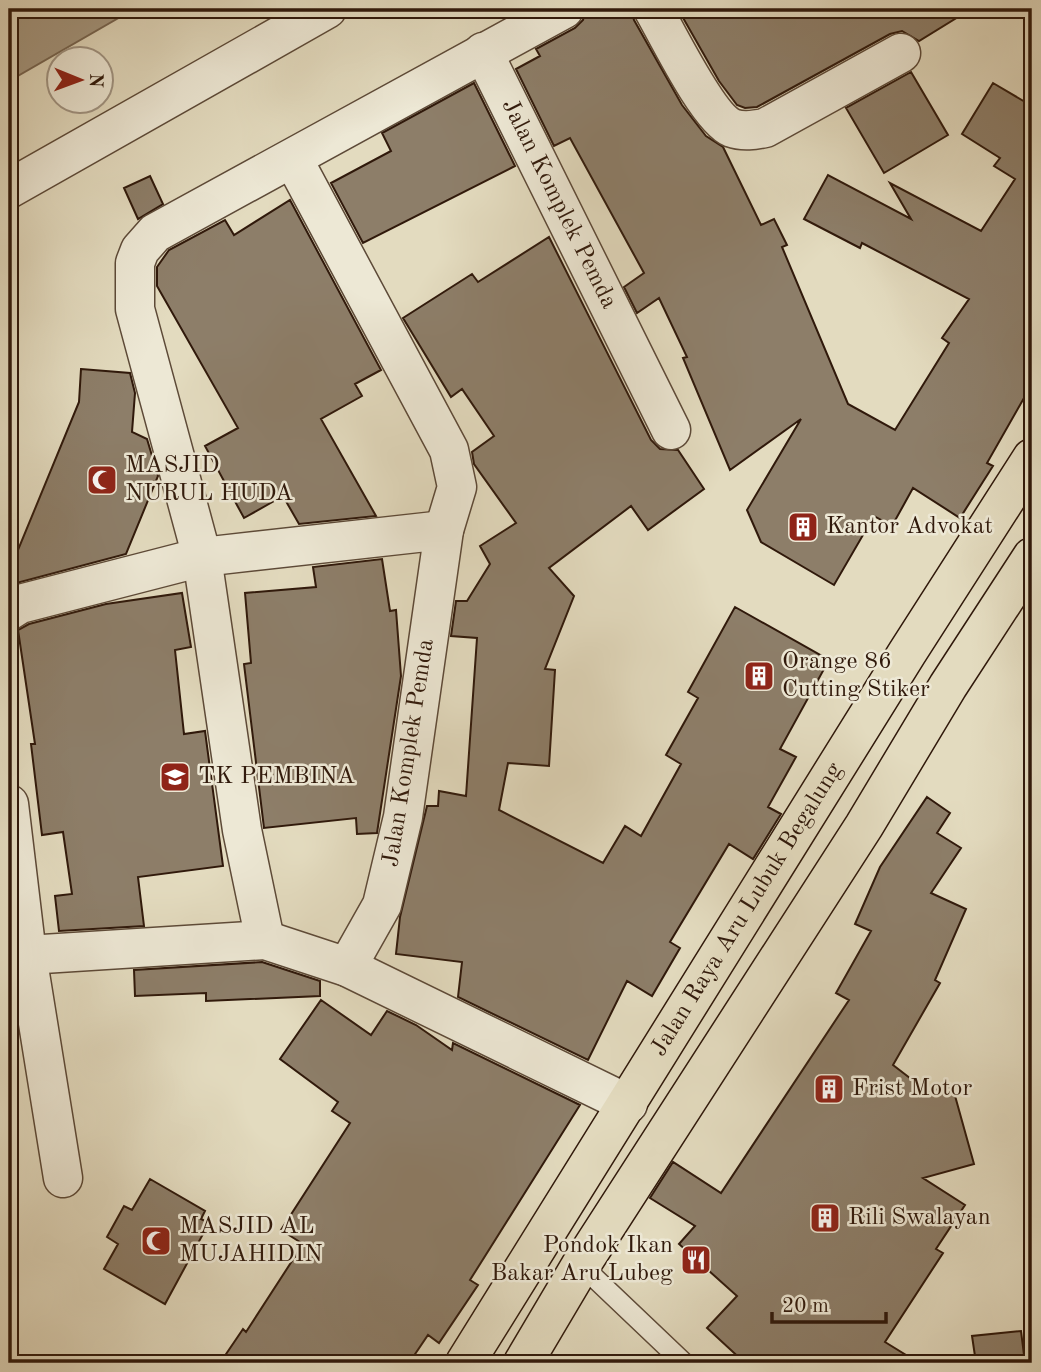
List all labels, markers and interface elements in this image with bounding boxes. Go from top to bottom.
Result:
north arrow [46,46,116,116]
text: N [85,73,104,88]
street label: Jalan Komplek Pemda [497,96,621,313]
place label: MASJID NURUL HUDA [125,454,293,506]
mosque icon: MASJID NURUL HUDA [85,463,119,497]
building icon: Kantor Advokat [786,510,820,544]
place label: Kantor Advokat [826,515,993,539]
street label: Jalan Komplek Pemda [379,637,439,869]
place label: Orange 86 Cutting Stiker [782,650,930,702]
building icon: Orange 86 Cutting Stiker [742,659,776,693]
street label: Jalan Raya Aru Lubuk Begalung [647,759,847,1061]
school or university icon: TK PEMBINA [158,760,192,794]
place label: TK PEMBINA [198,765,355,789]
building icon: Frist Motor [812,1072,846,1106]
place label: Frist Motor [852,1077,972,1101]
building icon: Rili Swalayan [808,1201,842,1235]
place label: Rili Swalayan [848,1206,991,1230]
place label: MASJID AL MUJAHIDIN [179,1215,323,1267]
mosque icon: MASJID AL MUJAHIDIN [139,1224,173,1258]
place label: Pondok Ikan Bakar Aru Lubeg [491,1234,673,1286]
restaurant icon: Pondok Ikan Bakar Aru Lubeg [679,1243,713,1277]
scale bar [772,1281,885,1325]
text: 20 m [782,1296,829,1317]

